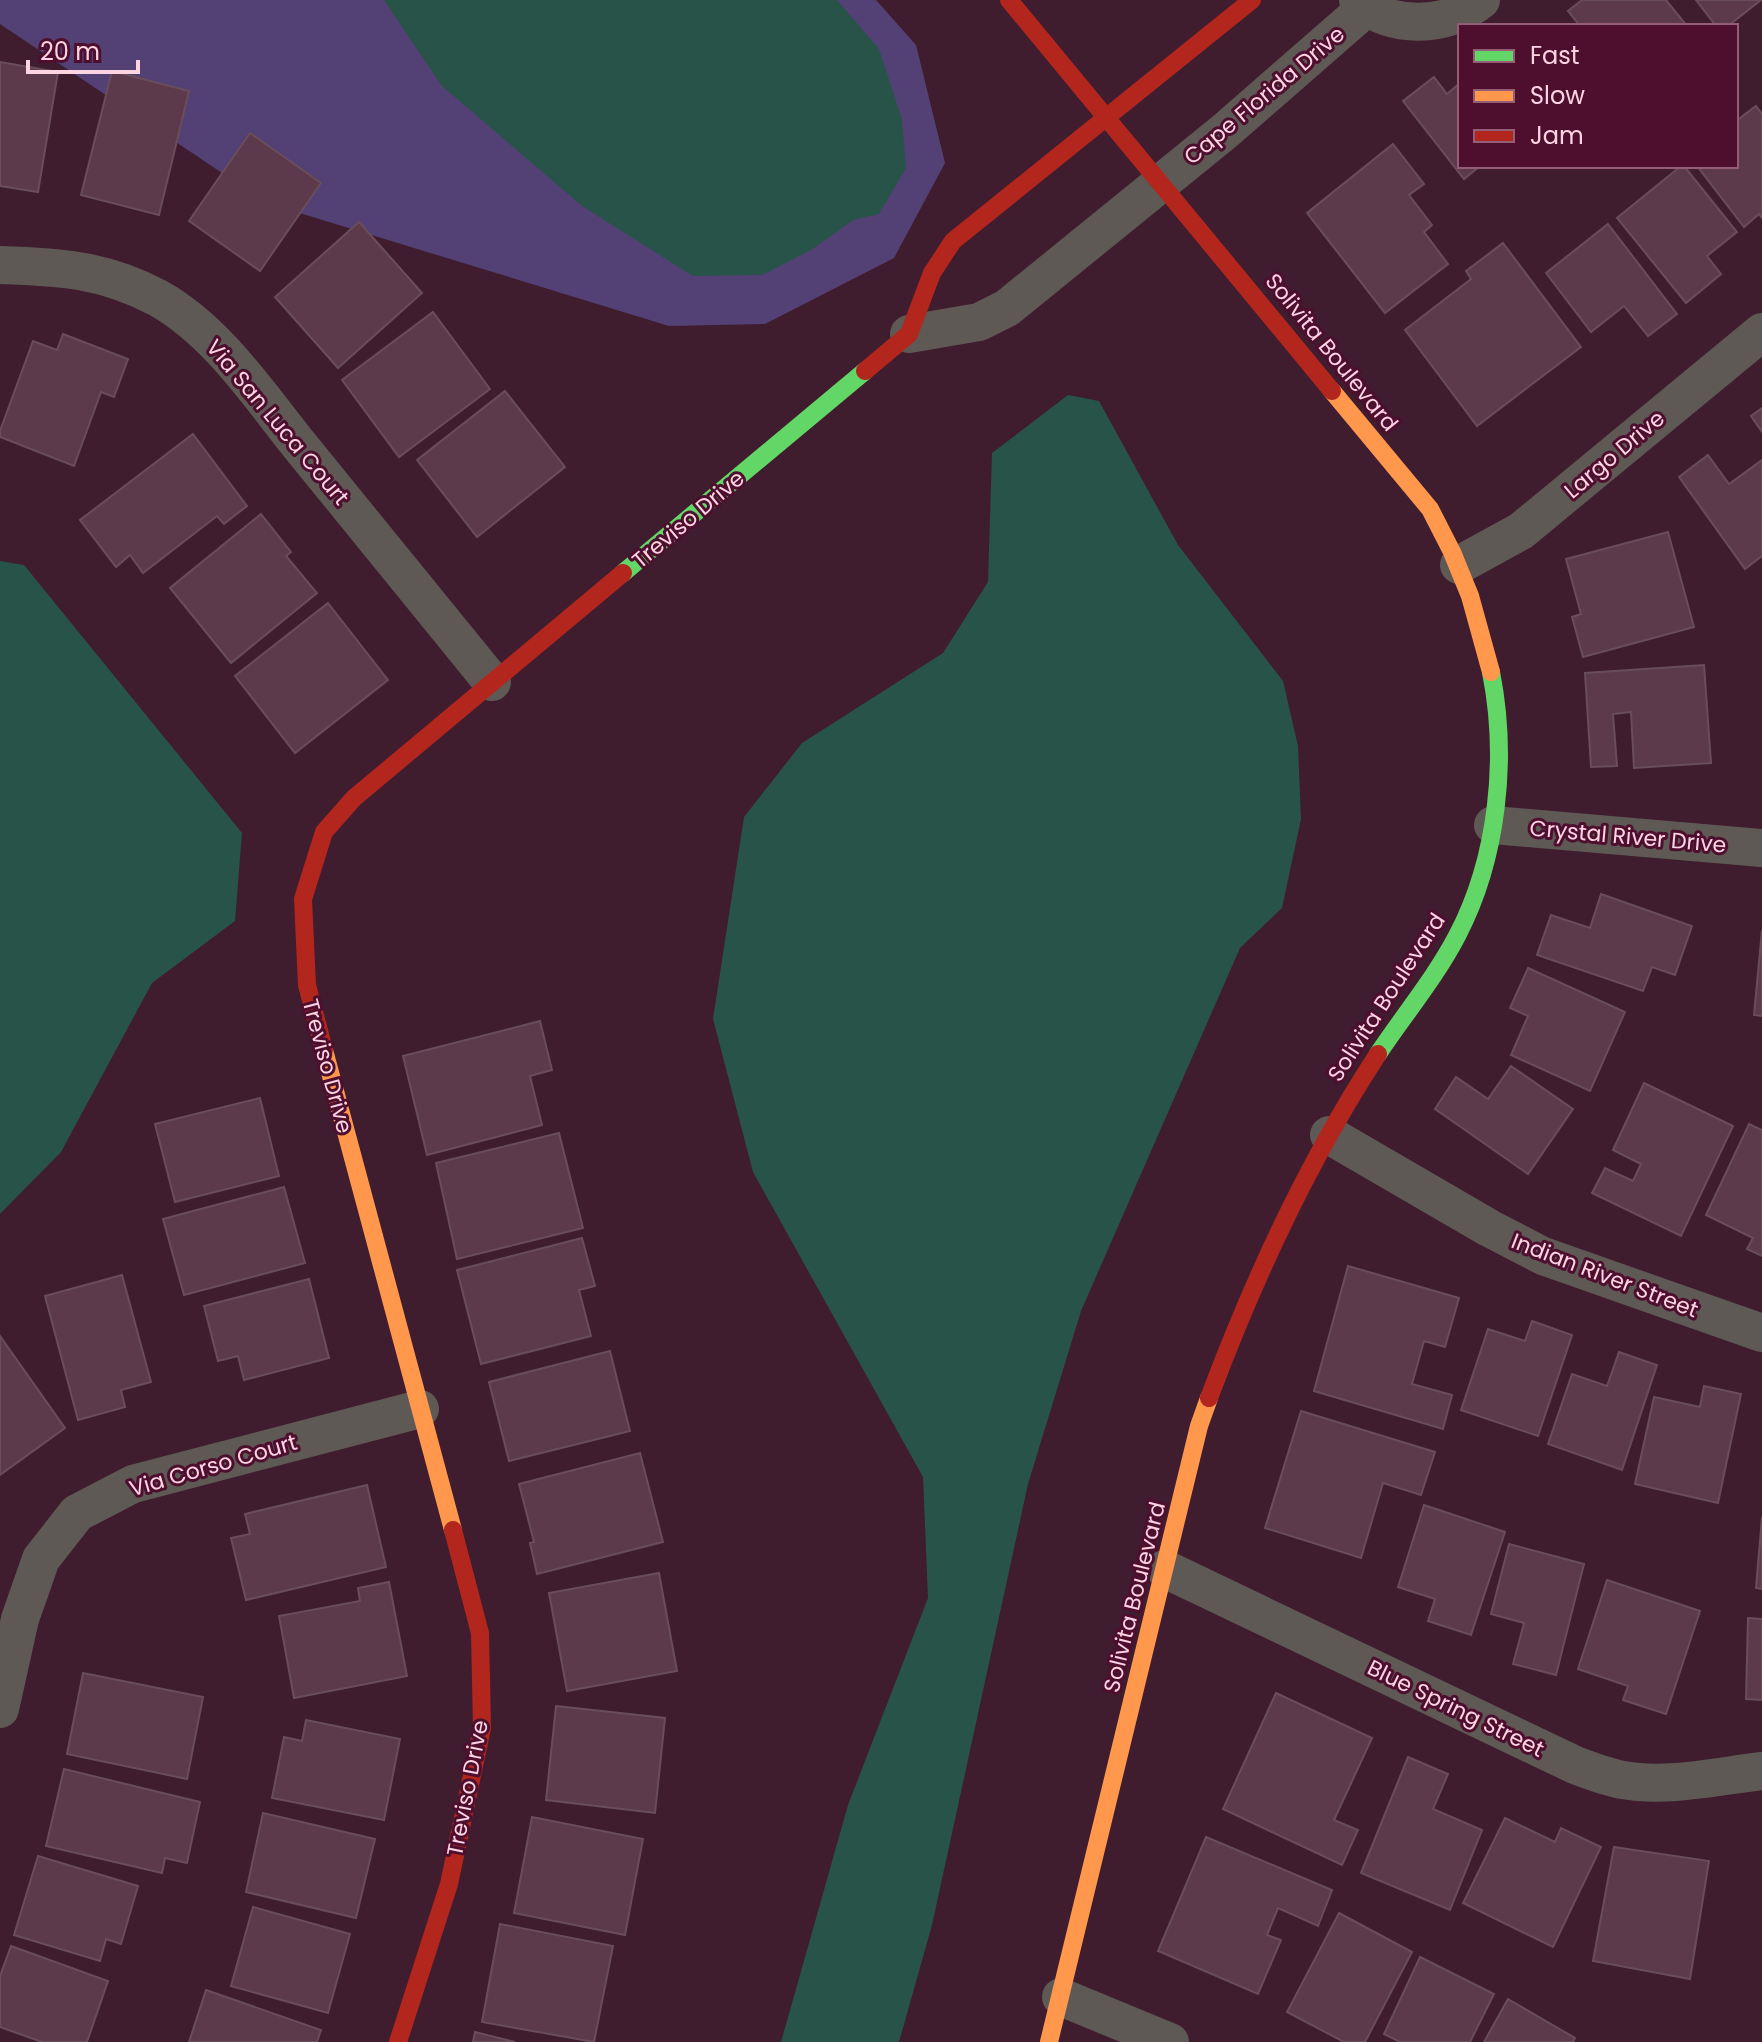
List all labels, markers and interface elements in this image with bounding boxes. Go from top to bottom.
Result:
street label: Cape Florida Drive [1177,19,1351,172]
scale bar [28,24,138,74]
legend [1458,24,1738,168]
text: 20 m [40,35,100,68]
text: Fast [1530,39,1580,72]
text: Slow [1530,79,1585,112]
text: Jam [1530,119,1584,152]
street label: Solivita Boulevard [1258,267,1405,438]
street label: Via San Luca Court [199,333,356,512]
street label: Largo Drive [1557,403,1671,506]
street label: Treviso Drive [625,463,751,576]
street label: Crystal River Drive [1528,812,1728,861]
street label: Solivita Boulevard [1320,907,1453,1088]
street label: Treviso Drive [295,995,360,1137]
street label: Indian River Street [1507,1226,1703,1325]
street label: Via Corso Court [126,1427,301,1504]
street label: Solivita Boulevard [1096,1499,1173,1696]
street label: Blue Spring Street [1362,1652,1549,1765]
street label: Treviso Drive [439,1717,496,1859]

